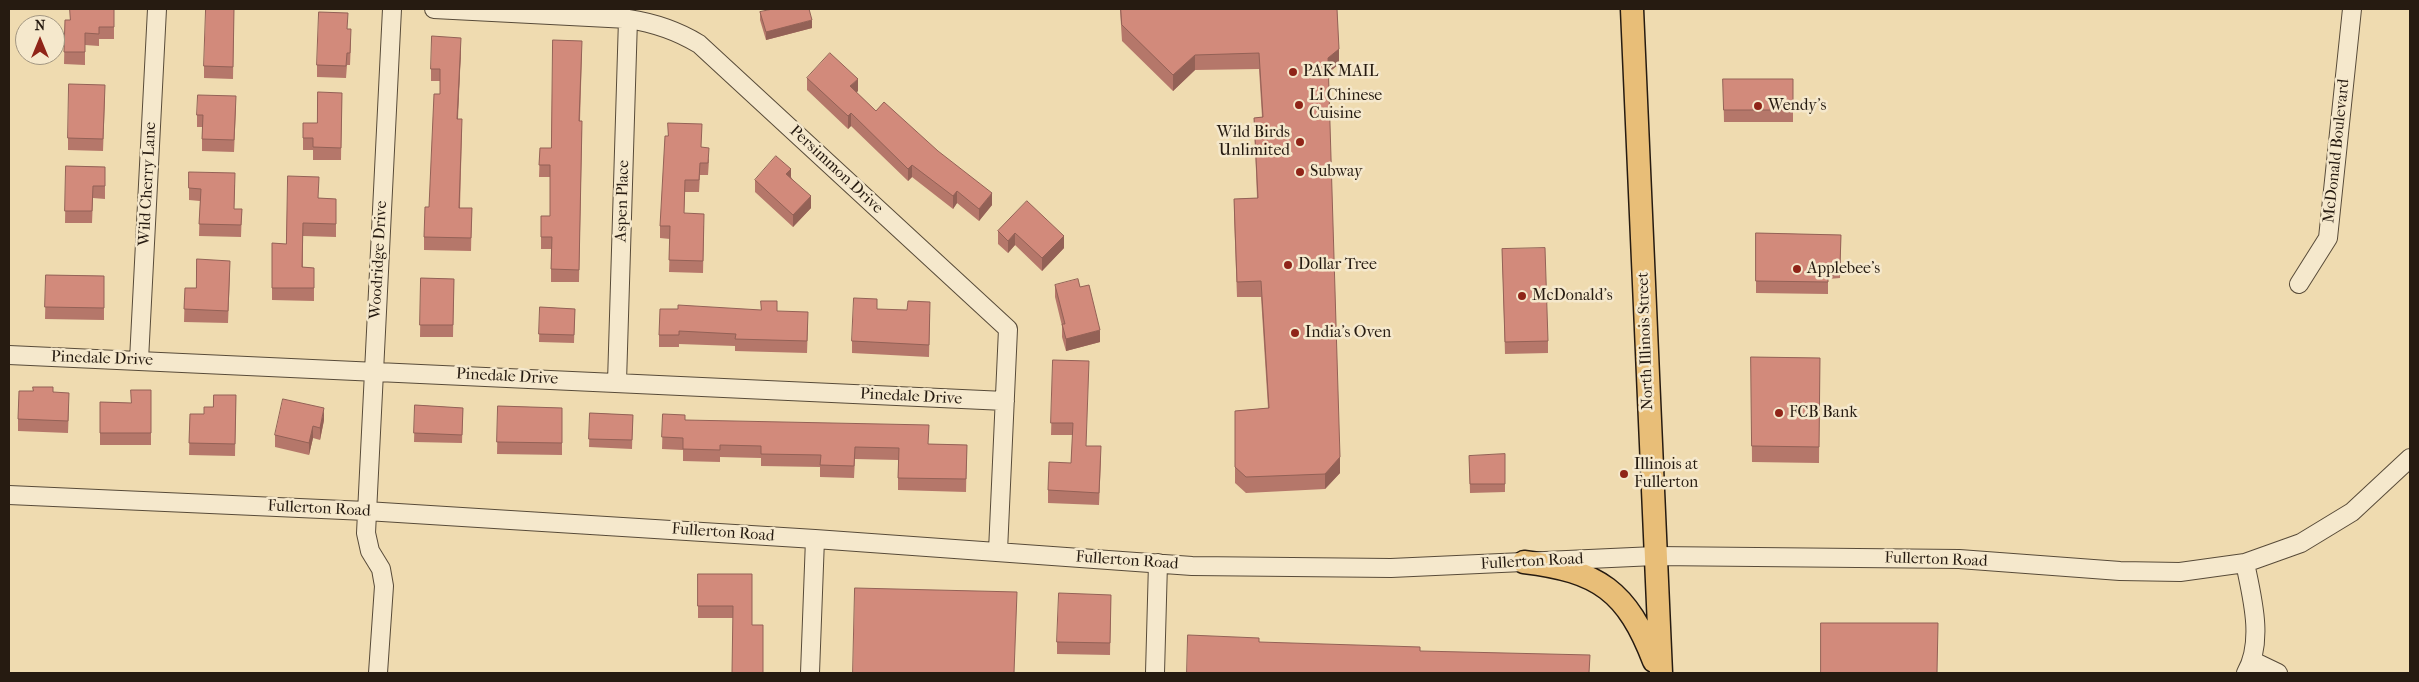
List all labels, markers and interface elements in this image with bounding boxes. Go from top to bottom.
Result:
north arrow [15,15,65,65]
text: N [35,17,45,34]
place label: PAK MAIL [1303,62,1378,82]
marker: PAK MAIL [1287,66,1299,78]
street label: McDonald Boulevard [2320,78,2354,224]
place label: Li Chinese Cuisine [1309,86,1382,124]
place label: Wendy's [1768,96,1826,116]
marker: Li Chinese Cuisine [1293,99,1305,111]
marker: Wendy's [1752,100,1764,112]
street label: Wild Cherry Lane [135,122,161,246]
street label: Persimmon Drive [785,122,887,218]
place label: Wild Birds Unlimited [1217,123,1290,161]
marker: Wild Birds Unlimited [1294,136,1306,148]
street label: Aspen Place [612,160,634,242]
place label: Subway [1310,162,1363,182]
marker: Subway [1294,166,1306,178]
street label: Woodridge Drive [366,200,392,320]
place label: Dollar Tree [1298,255,1377,275]
marker: Dollar Tree [1282,259,1294,271]
place label: Applebee's [1807,259,1880,279]
marker: Applebee's [1791,263,1803,275]
street label: North Illinois Street [1634,272,1658,410]
place label: McDonald's [1532,286,1613,306]
marker: McDonald's [1516,290,1528,302]
place label: India's Oven [1305,323,1391,343]
marker: India's Oven [1289,327,1301,339]
street label: Pinedale Drive [51,348,153,370]
street label: Pinedale Drive [455,365,559,389]
street label: Pinedale Drive [859,385,963,409]
place label: FCB Bank [1789,403,1858,423]
marker: FCB Bank [1773,407,1785,419]
place label: Illinois at Fullerton [1634,455,1698,493]
marker: Illinois at Fullerton [1618,468,1630,480]
street label: Fullerton Road [267,497,371,521]
street label: Fullerton Road [671,520,775,546]
street label: Fullerton Road [1075,548,1179,574]
street label: Fullerton Road [1884,549,1988,571]
street label: Fullerton Road [1480,550,1584,574]

